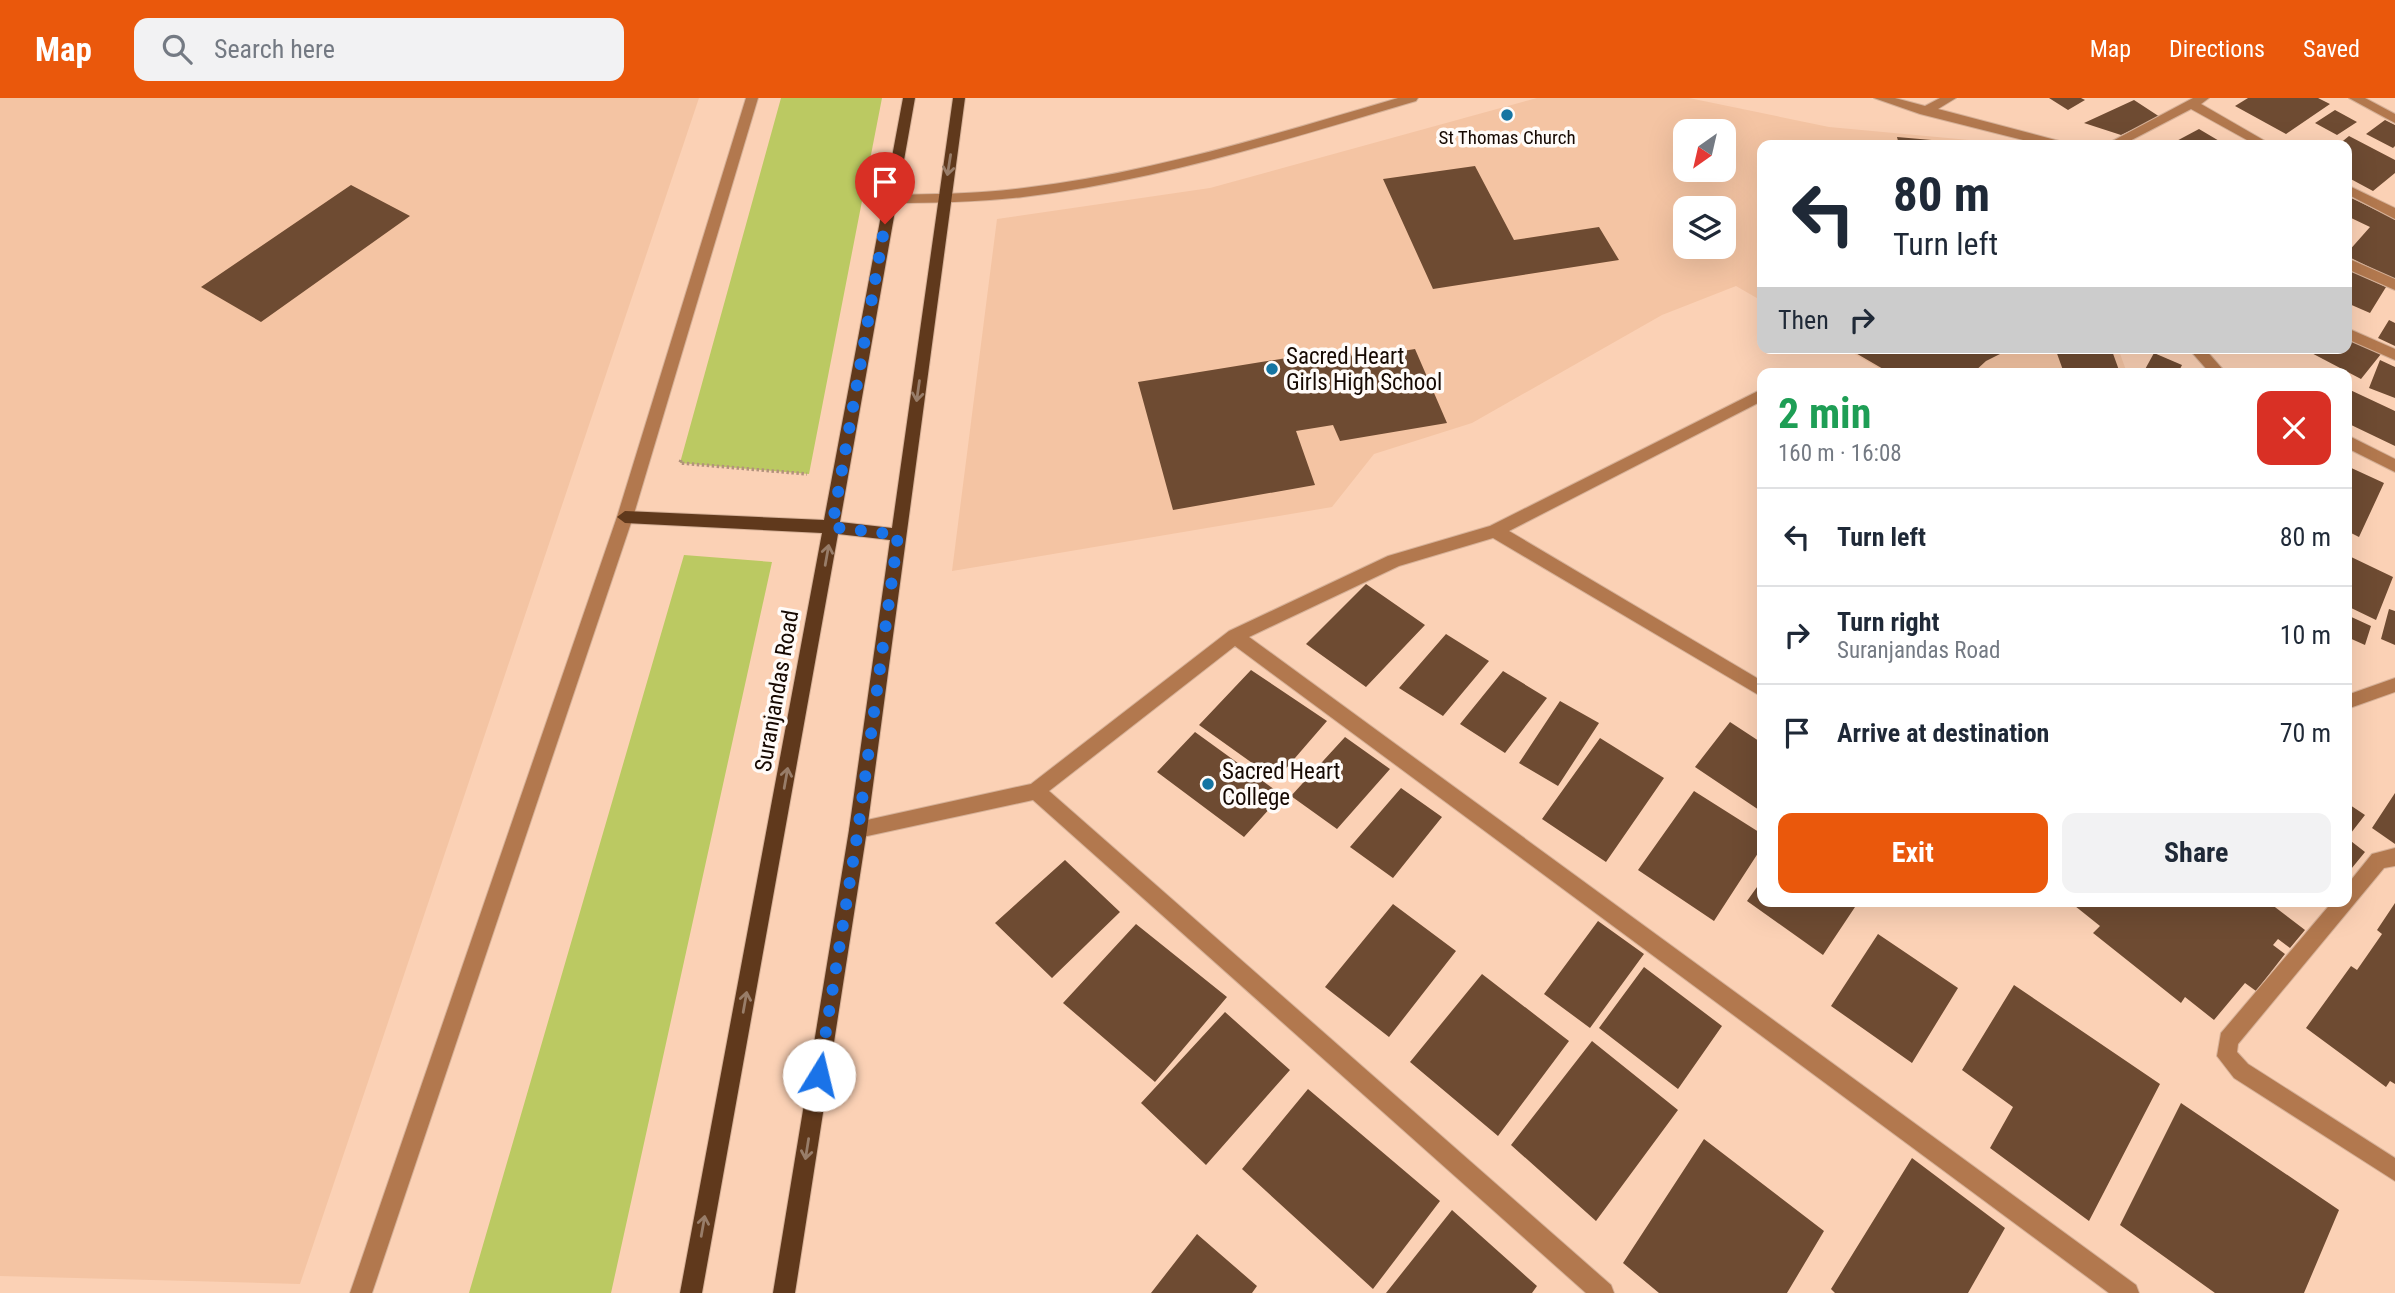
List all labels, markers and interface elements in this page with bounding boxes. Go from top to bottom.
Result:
search box [134,18,624,81]
text: Map [35,30,92,69]
icon: search [158,30,196,68]
text: Search here [214,34,335,64]
text: Map [2090,35,2131,63]
text: Directions [2169,35,2265,63]
text: Saved [2303,35,2360,63]
marker: St Thomas Church [1499,107,1515,123]
north arrow [1673,119,1736,182]
map controls [1673,119,1736,259]
place label: St Thomas Church [1438,126,1576,149]
pin [855,152,915,224]
one-way arrow [942,154,955,176]
icon: arrive [866,163,904,201]
text: 80 m [1893,166,1990,223]
icon: left [1778,168,1869,259]
button: layers [1673,196,1736,259]
text: Turn left [1893,225,1998,263]
icon: right [1843,301,1881,339]
text: Then [1778,305,1829,335]
place label: Sacred Heart Girls High School [1286,343,1442,396]
marker: Sacred Heart Girls High School [1264,361,1280,377]
one-way arrow [911,379,924,402]
text: 2 min [1778,389,1871,438]
button: close [2257,391,2331,465]
text: 160 m · 16:08 [1778,440,1902,467]
icon: left [1778,518,1816,556]
text: Turn left [1837,522,1926,552]
text: 80 m [2280,522,2331,552]
one-way arrow [821,544,834,567]
text: Turn right [1837,607,1939,637]
street label: Suranjandas Road [750,608,804,774]
icon: right [1778,616,1816,654]
text: 10 m [2280,620,2331,650]
text: Suranjandas Road [1837,637,2000,664]
icon: arrive [1778,714,1816,752]
text: Arrive at destination [1837,718,2049,748]
text: 70 m [2280,718,2331,748]
place label: Sacred Heart College [1222,758,1340,811]
one-way arrow [780,767,793,790]
marker: Sacred Heart College [1200,776,1216,792]
button: Exit [1778,813,2048,893]
button: Share [2062,813,2331,893]
one-way arrow [738,991,752,1014]
position arrow [782,1038,856,1112]
one-way arrow [800,1137,813,1160]
one-way arrow [697,1215,710,1238]

